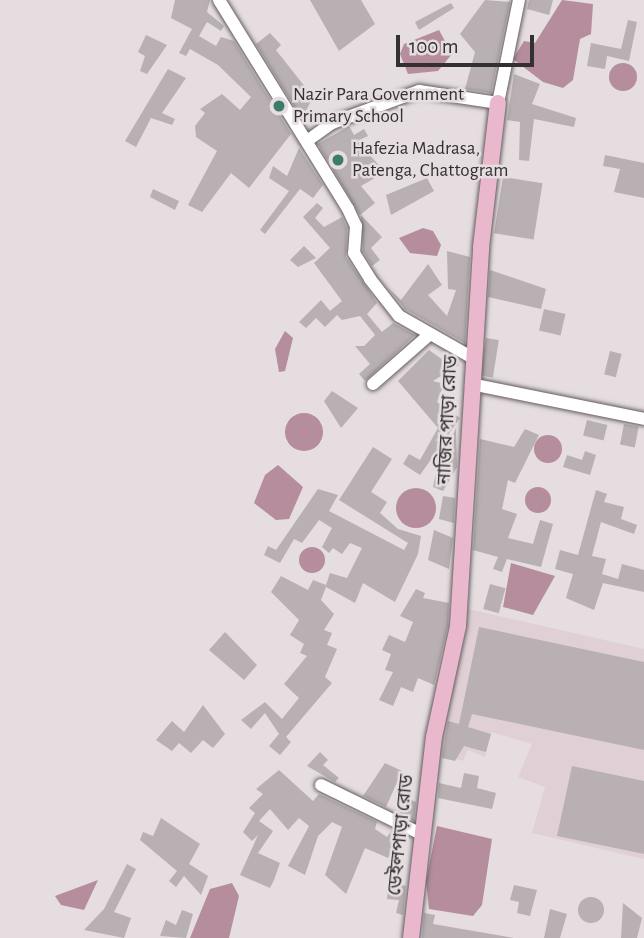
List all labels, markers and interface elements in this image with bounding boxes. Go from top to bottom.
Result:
scale bar [399,21,537,65]
text: 100 m [409,36,459,57]
place label: Nazir Para Government Primary School [293,84,464,128]
marker: Nazir Para Government Primary School [271,98,287,114]
place label: Hafezia Madrasa, Patenga, Chattogram [352,138,509,182]
marker: Hafezia Madrasa, Patenga, Chattogram [330,152,346,168]
street label: নাজির পাড়া রোড [433,355,463,485]
street label: ডেইলপাড়া রোড [383,773,419,897]

